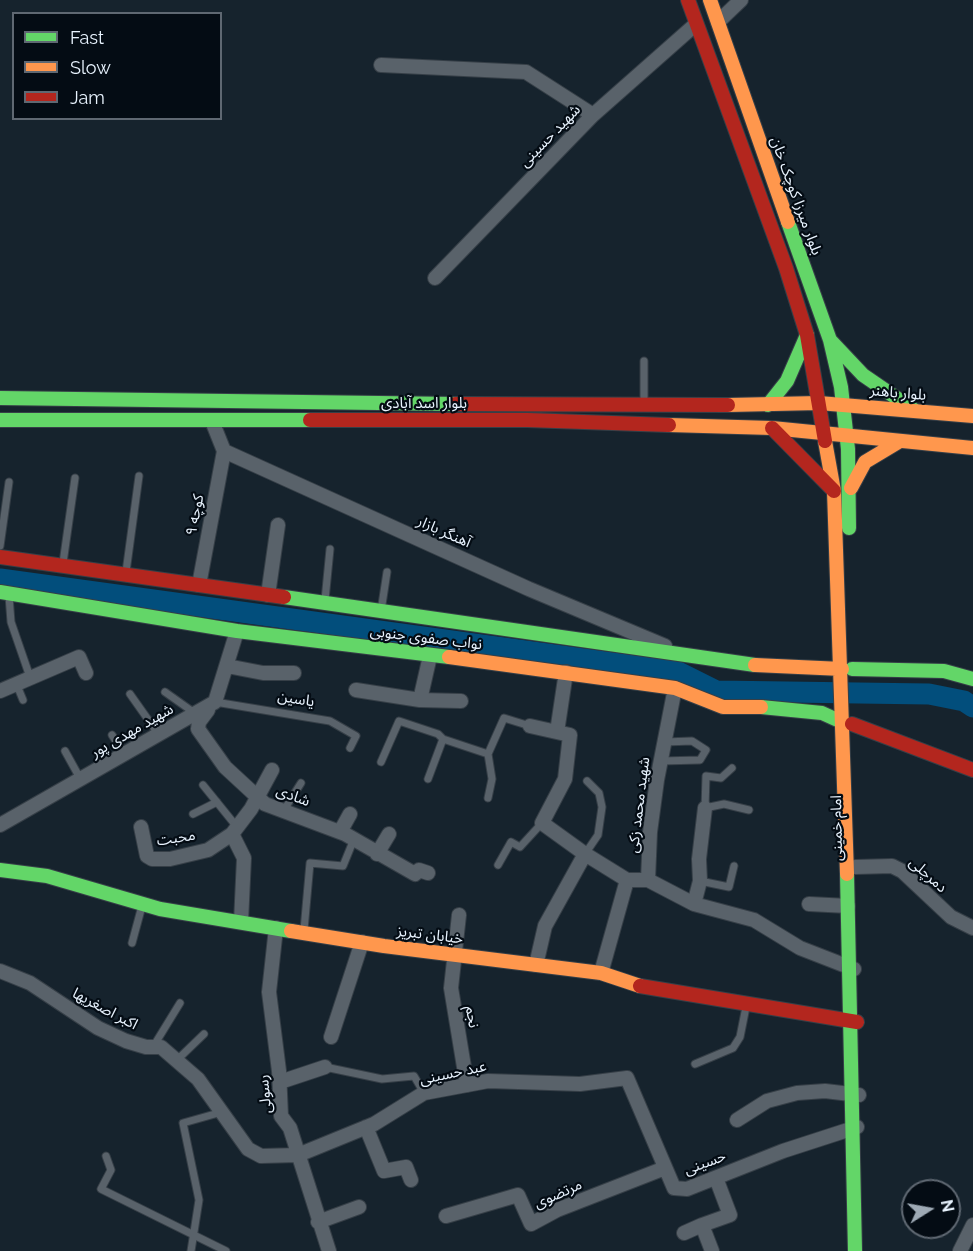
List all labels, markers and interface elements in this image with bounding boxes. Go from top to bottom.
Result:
legend [12,12,222,120]
text: Fast [70,27,104,48]
text: Slow [70,57,111,78]
text: Jam [70,87,105,108]
street label: شهید حسینی [516,101,584,171]
street label: بلوار میرزا کوچک خان [766,134,826,258]
street label: بلوار باهنر [869,382,927,404]
street label: بلوار اسد آبادی [381,394,467,412]
street label: کوچه ۹ [182,493,208,537]
street label: آهنگر بازار [414,512,474,552]
street label: نواب صفوی جنوبی [369,622,483,654]
street label: یاسین [276,687,316,711]
street label: شهید مهدی پور [87,700,177,762]
street label: شهید محمد زکی [624,756,654,854]
street label: شادی [274,782,312,810]
street label: امام خمینی [827,795,847,861]
street label: محبت [155,826,197,850]
street label: دمرچلی [905,853,951,897]
street label: خیابان تبریز [396,922,464,948]
street label: اکبر اصغریها [69,984,141,1034]
street label: نجم [461,1005,483,1029]
street label: عبد حسینی [418,1057,488,1089]
street label: رسولی [254,1074,276,1114]
street label: حسینی [682,1147,728,1179]
street label: مرتضوی [531,1175,585,1213]
north arrow [901,1179,961,1239]
text: N [937,1198,958,1214]

